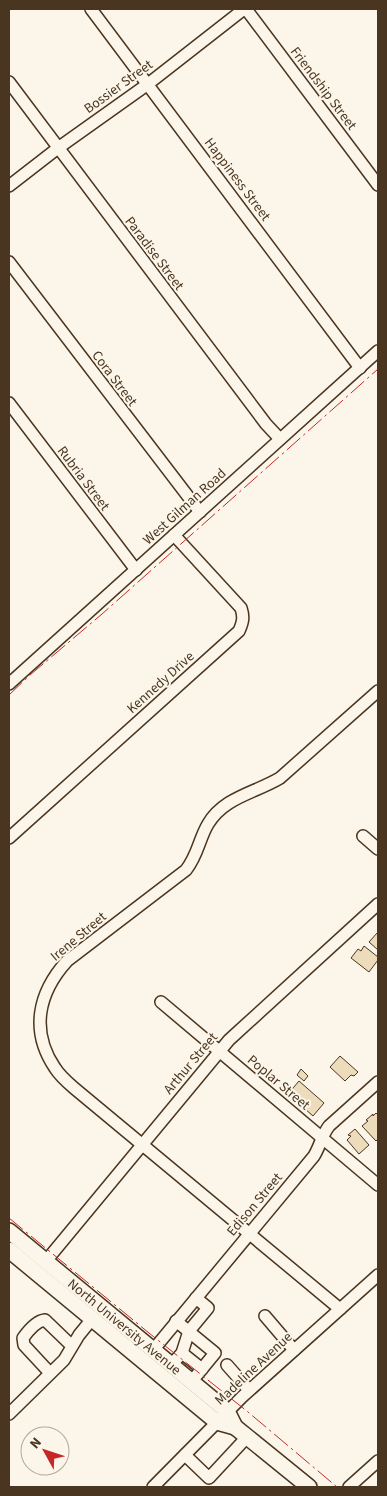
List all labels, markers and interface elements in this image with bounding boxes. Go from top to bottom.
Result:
street label: Friendship Street [285,43,361,135]
street label: Bossier Street [80,55,157,119]
street label: Happiness Street [199,134,275,226]
street label: Paradise Street [120,212,189,295]
street label: Cora Street [87,347,142,411]
street label: Rubria Street [52,442,114,515]
street label: West Gilman Road [139,464,231,550]
street label: Kennedy Drive [123,647,199,719]
street label: Irene Street [46,907,111,966]
street label: Arthur Street [159,1028,223,1099]
street label: Poplar Street [243,1051,314,1115]
street label: Edison Street [222,1168,287,1241]
street label: North University Avenue [63,1274,185,1380]
street label: Madeline Avenue [210,1327,297,1410]
north arrow [20,1426,70,1476]
text: N [25,1433,46,1453]

